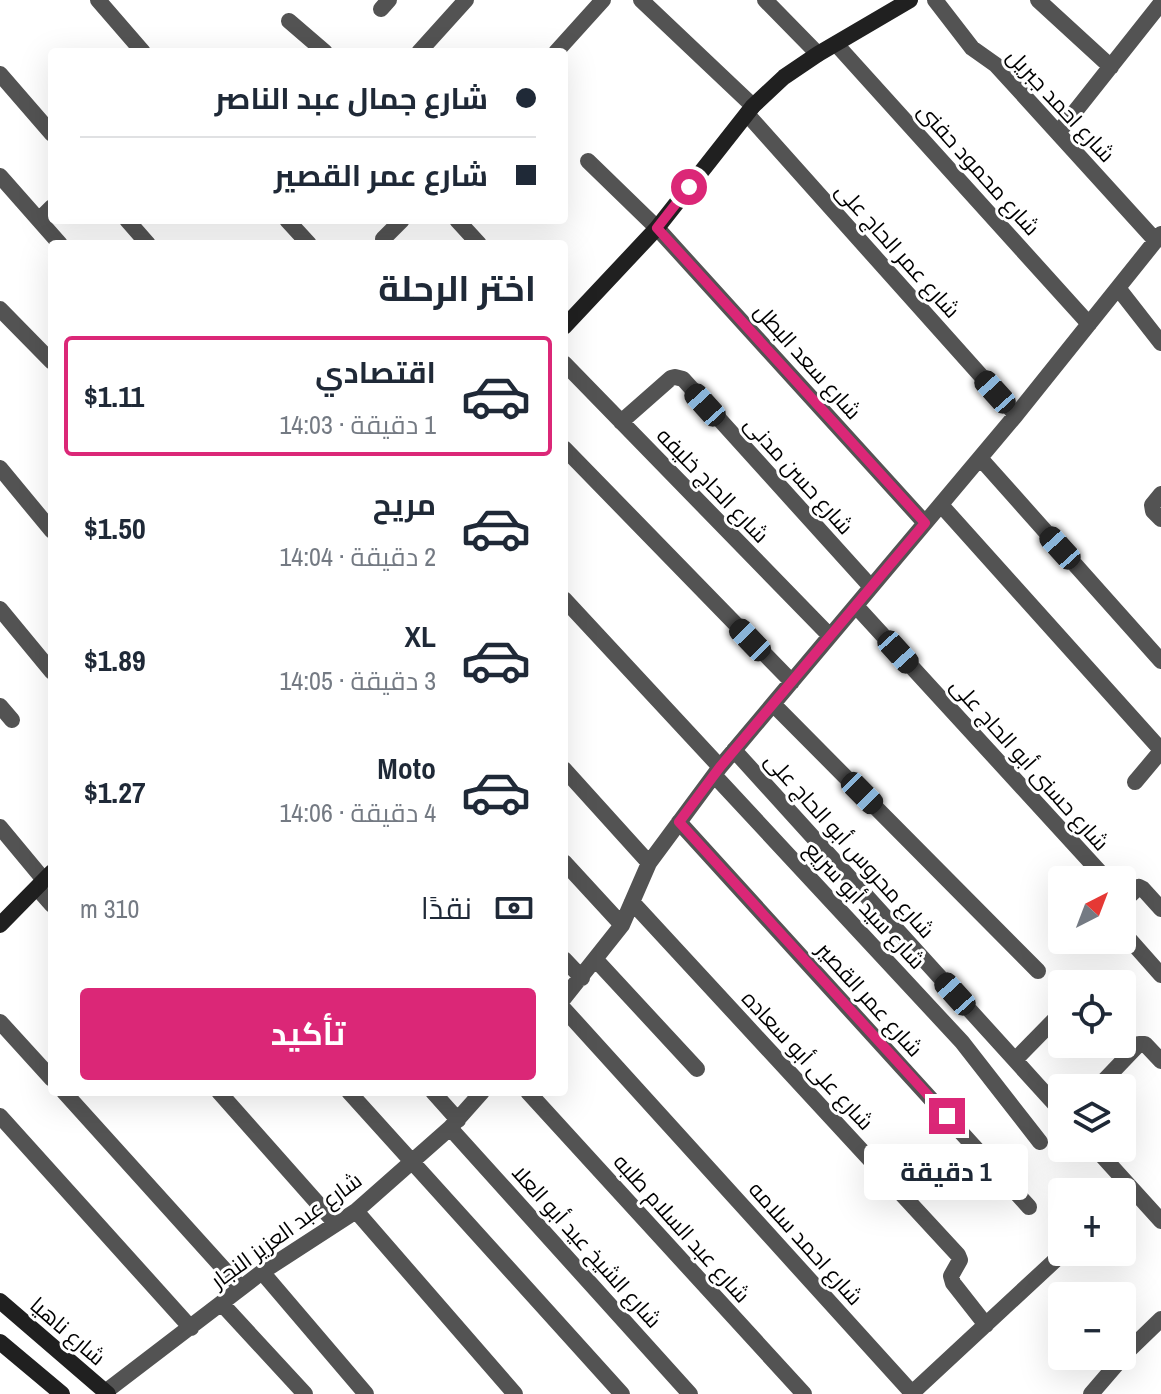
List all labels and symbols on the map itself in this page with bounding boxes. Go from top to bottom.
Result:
street label: شارع احمد جبريل [1000,41,1122,169]
street label: شارع محمود حفنى [911,96,1047,242]
route start [671,169,707,205]
street label: شارع عمر الحاج على [829,176,967,324]
street label: شارع سعد البطل [748,296,868,426]
car [970,366,1020,418]
car [680,379,730,431]
street label: شارع حسن مدنى [738,409,860,541]
street label: شارع الحاج خليفه [650,421,776,549]
car [1035,522,1085,574]
car [725,614,775,666]
car [873,626,923,678]
street label: شارع حسنى أبو الحاج على [944,671,1116,857]
street label: شارع محروس أبو الحاج على [758,746,942,944]
car [837,768,887,818]
street label: شارع سيد أبو سريع [798,835,932,975]
north arrow [1048,866,1136,954]
street label: شارع عمر القصير [809,934,930,1063]
car [930,968,980,1020]
street label: شارع على أبو سعاده [735,984,881,1136]
route end [929,1098,965,1134]
callout: 1 دقيقة [865,1144,1029,1200]
street label: شارع عبد السلام طلبه [606,1147,757,1310]
street label: شارع الشيخ عيد أبو العلا [505,1158,669,1334]
street label: شارع عبد العزيز النجار [203,1165,368,1296]
street label: شارع احمد سلامه [742,1175,870,1311]
street label: شارع ناهيا [24,1290,112,1372]

